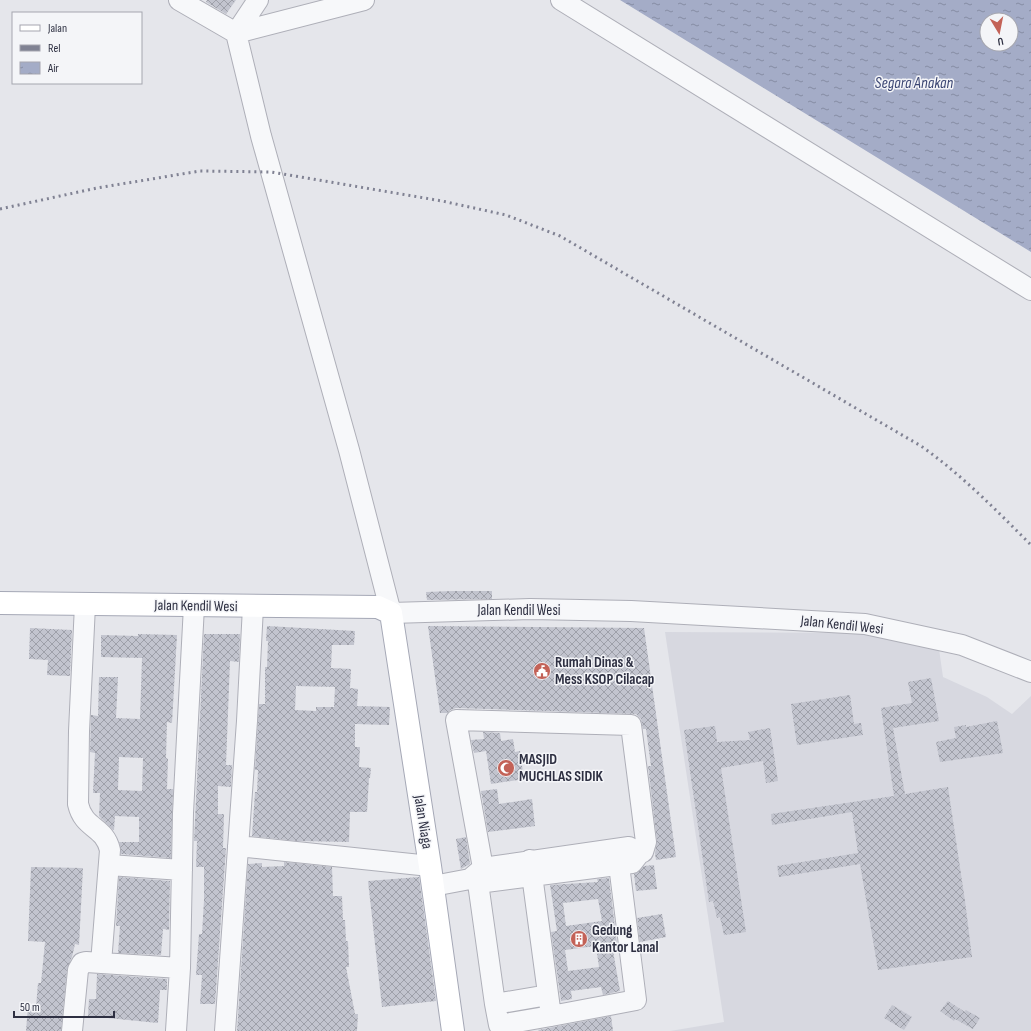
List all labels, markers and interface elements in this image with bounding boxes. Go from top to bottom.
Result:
legend [12,12,142,84]
north arrow [979,12,1019,52]
text: Jalan [47,21,67,36]
text: U [996,34,1005,48]
text: Rel [48,41,60,56]
text: Air [47,61,59,76]
water label: Segara Anakan [875,74,953,93]
street label: Jalan Kendil Wesi [153,596,238,616]
street label: Jalan Kendil Wesi [476,601,561,620]
street label: Jalan Kendil Wesi [799,611,885,639]
place label: Rumah Dinas & Mess KSOP Cilacap [555,653,654,689]
public building icon: Rumah Dinas & Mess KSOP Cilacap [532,661,552,681]
place label: MASJID MUCHLAS SIDIK [519,750,604,786]
mosque icon: MASJID MUCHLAS SIDIK [496,758,516,778]
street label: Jalan Niaga [409,793,437,850]
place label: Gedung Kantor Lanal [592,921,659,957]
building icon: Gedung Kantor Lanal [569,929,589,949]
scale bar [14,993,114,1019]
text: 50 m [20,1000,40,1015]

